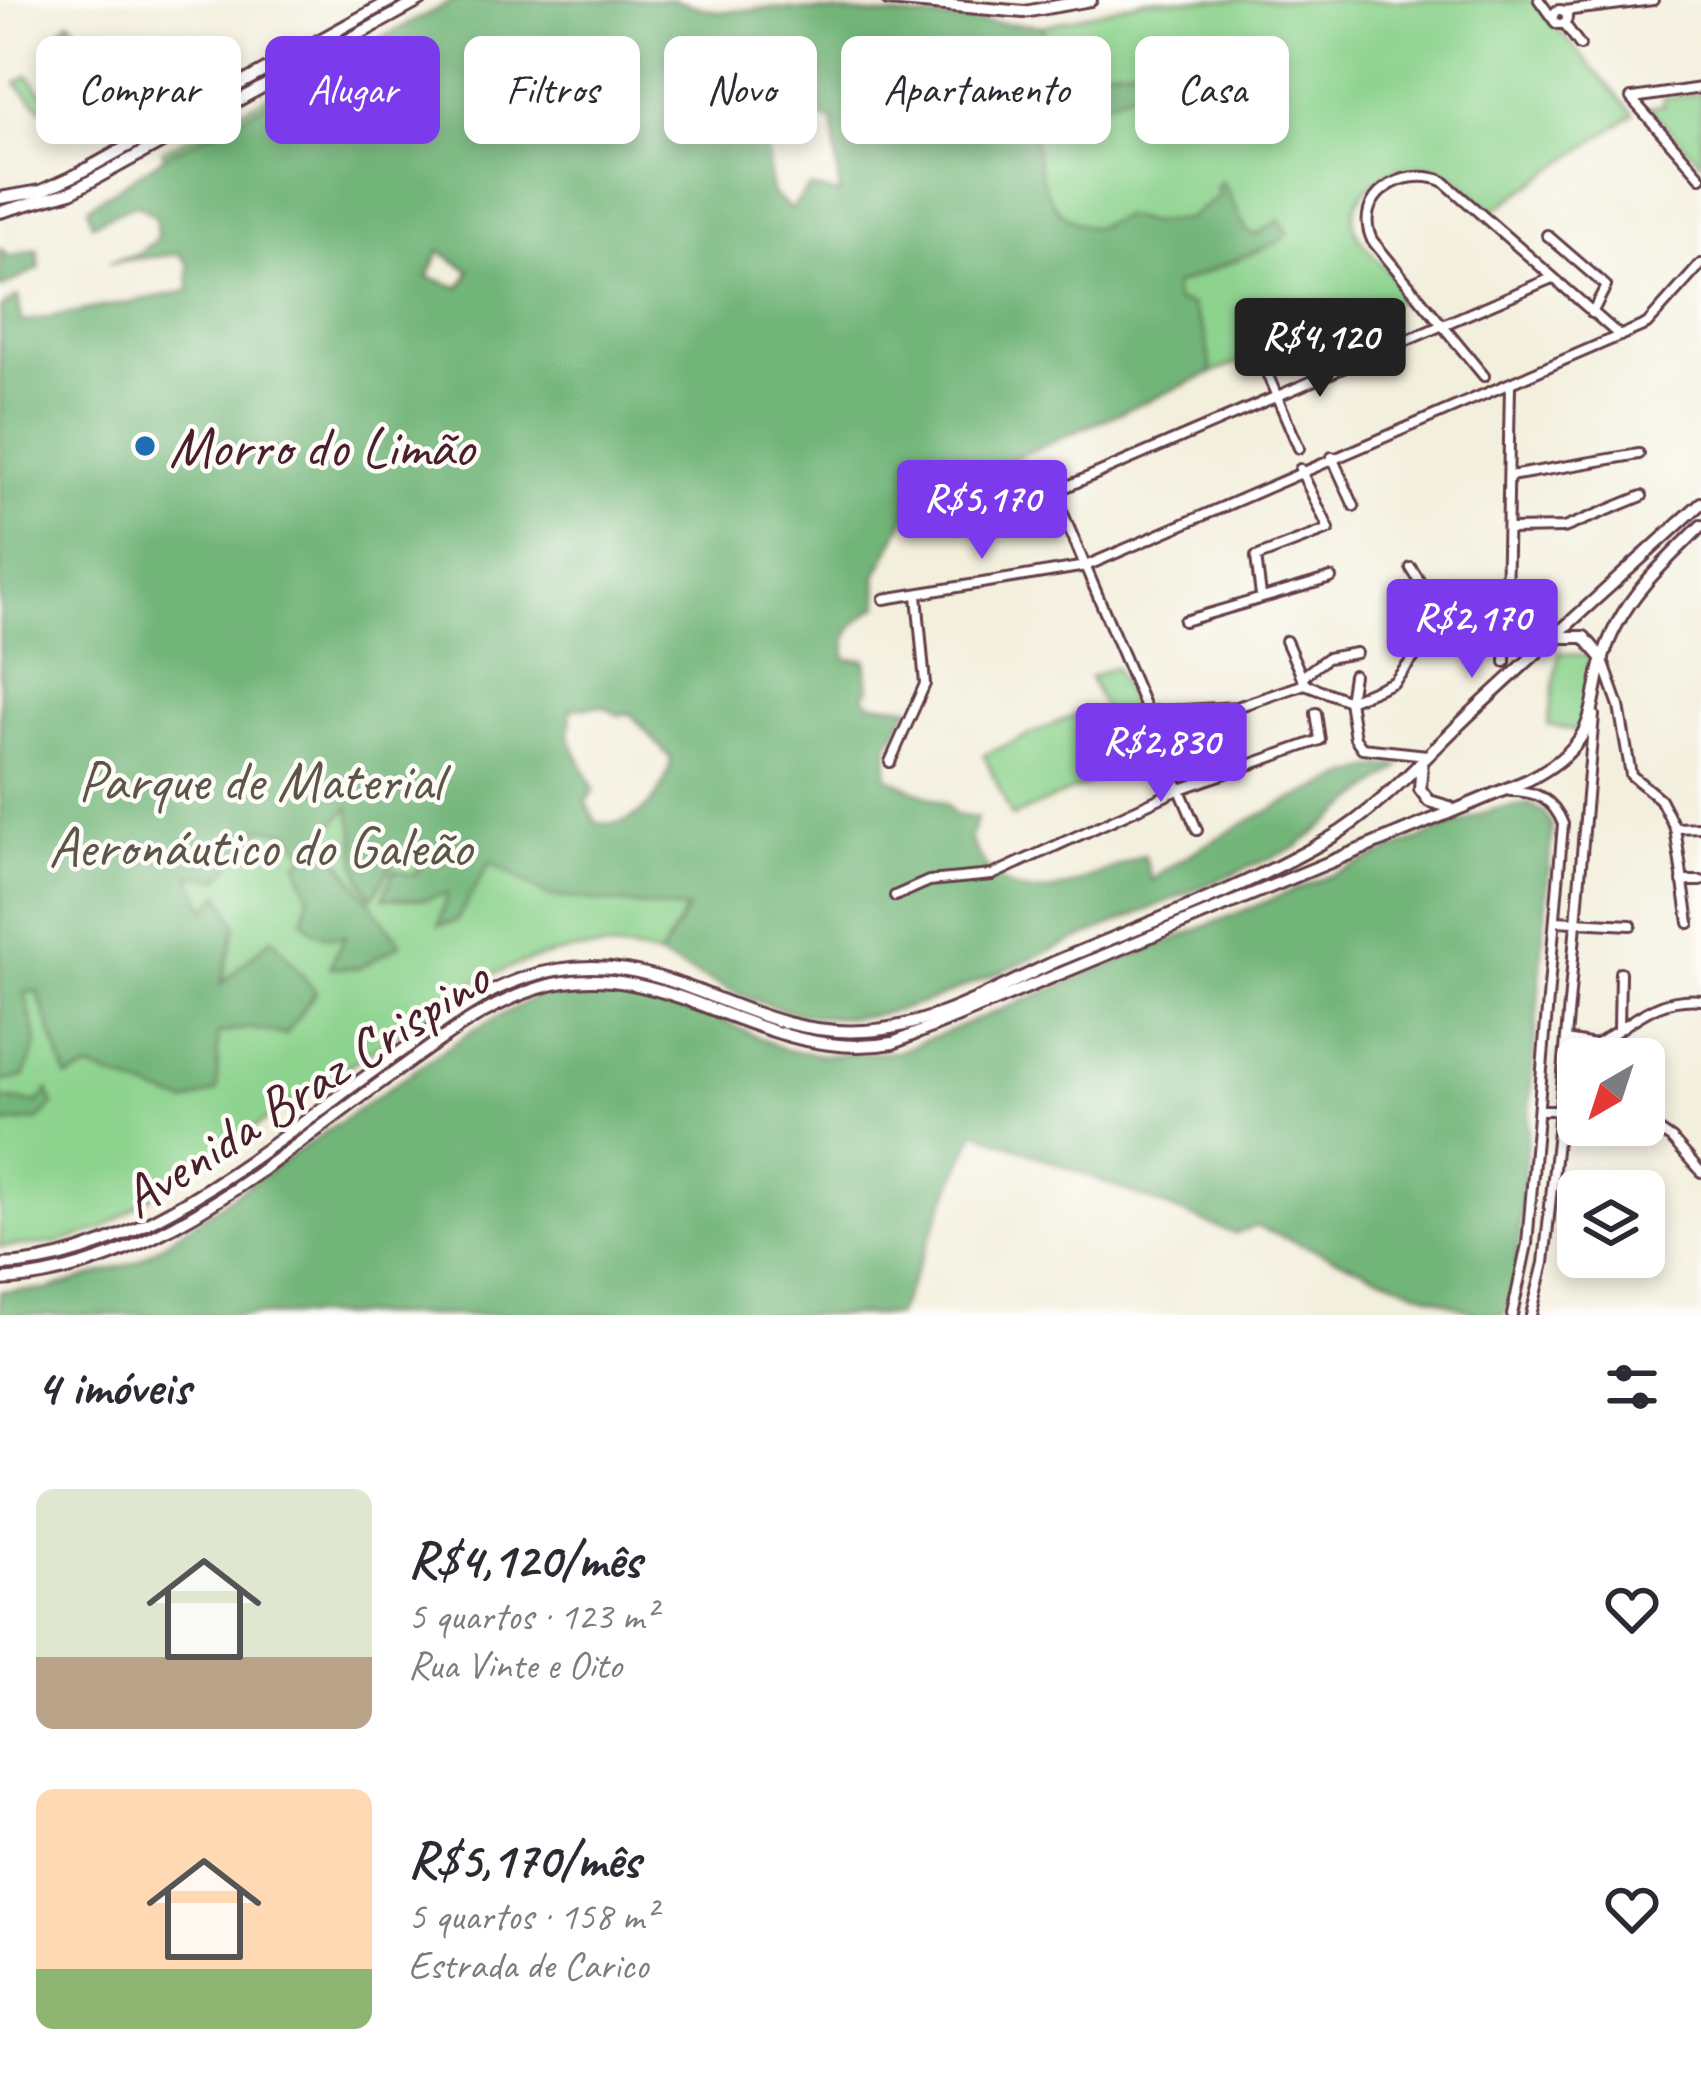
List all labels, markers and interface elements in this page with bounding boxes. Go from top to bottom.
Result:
chip: Comprar [36,36,241,144]
chip: Alugar [265,36,440,144]
chip: Filtros [464,36,640,144]
chip: Novo [664,36,817,144]
chip: Apartamento [841,36,1111,144]
chip: Casa [1135,36,1289,144]
pin: R$4,120 [1209,298,1431,400]
text: R$4,120 [1262,312,1378,361]
place label: Morro do Limão [169,411,477,483]
marker: Morro do Limão [132,433,158,459]
pin: R$5,170 [871,460,1093,562]
text: R$5,170 [924,474,1040,523]
pin: R$2,170 [1361,579,1583,681]
text: R$2,170 [1414,593,1530,642]
pin: R$2,830 [1050,703,1272,805]
text: R$2,830 [1103,717,1219,766]
park label: Parque de Material Aeronáutico do Galeão [49,745,474,883]
street label: Avenida Braz Crispino [107,941,504,1234]
north arrow [1557,1038,1665,1146]
map controls [1557,1038,1665,1278]
button: layers [1557,1170,1665,1278]
icon: filters [1599,1354,1665,1420]
text: 4 imóveis [36,1355,190,1419]
text: R$4,120/mês [408,1528,641,1592]
icon: home [132,1537,276,1681]
icon: heart [1599,1576,1665,1642]
text: 5 quartos · 123 m² [408,1592,656,1641]
text: Rua Vinte e Oito [408,1641,622,1690]
text: R$5,170/mês [408,1828,640,1892]
icon: home [132,1837,276,1981]
icon: heart [1599,1876,1665,1942]
text: 5 quartos · 158 m² [408,1892,656,1941]
text: Estrada de Carico [408,1941,648,1990]

